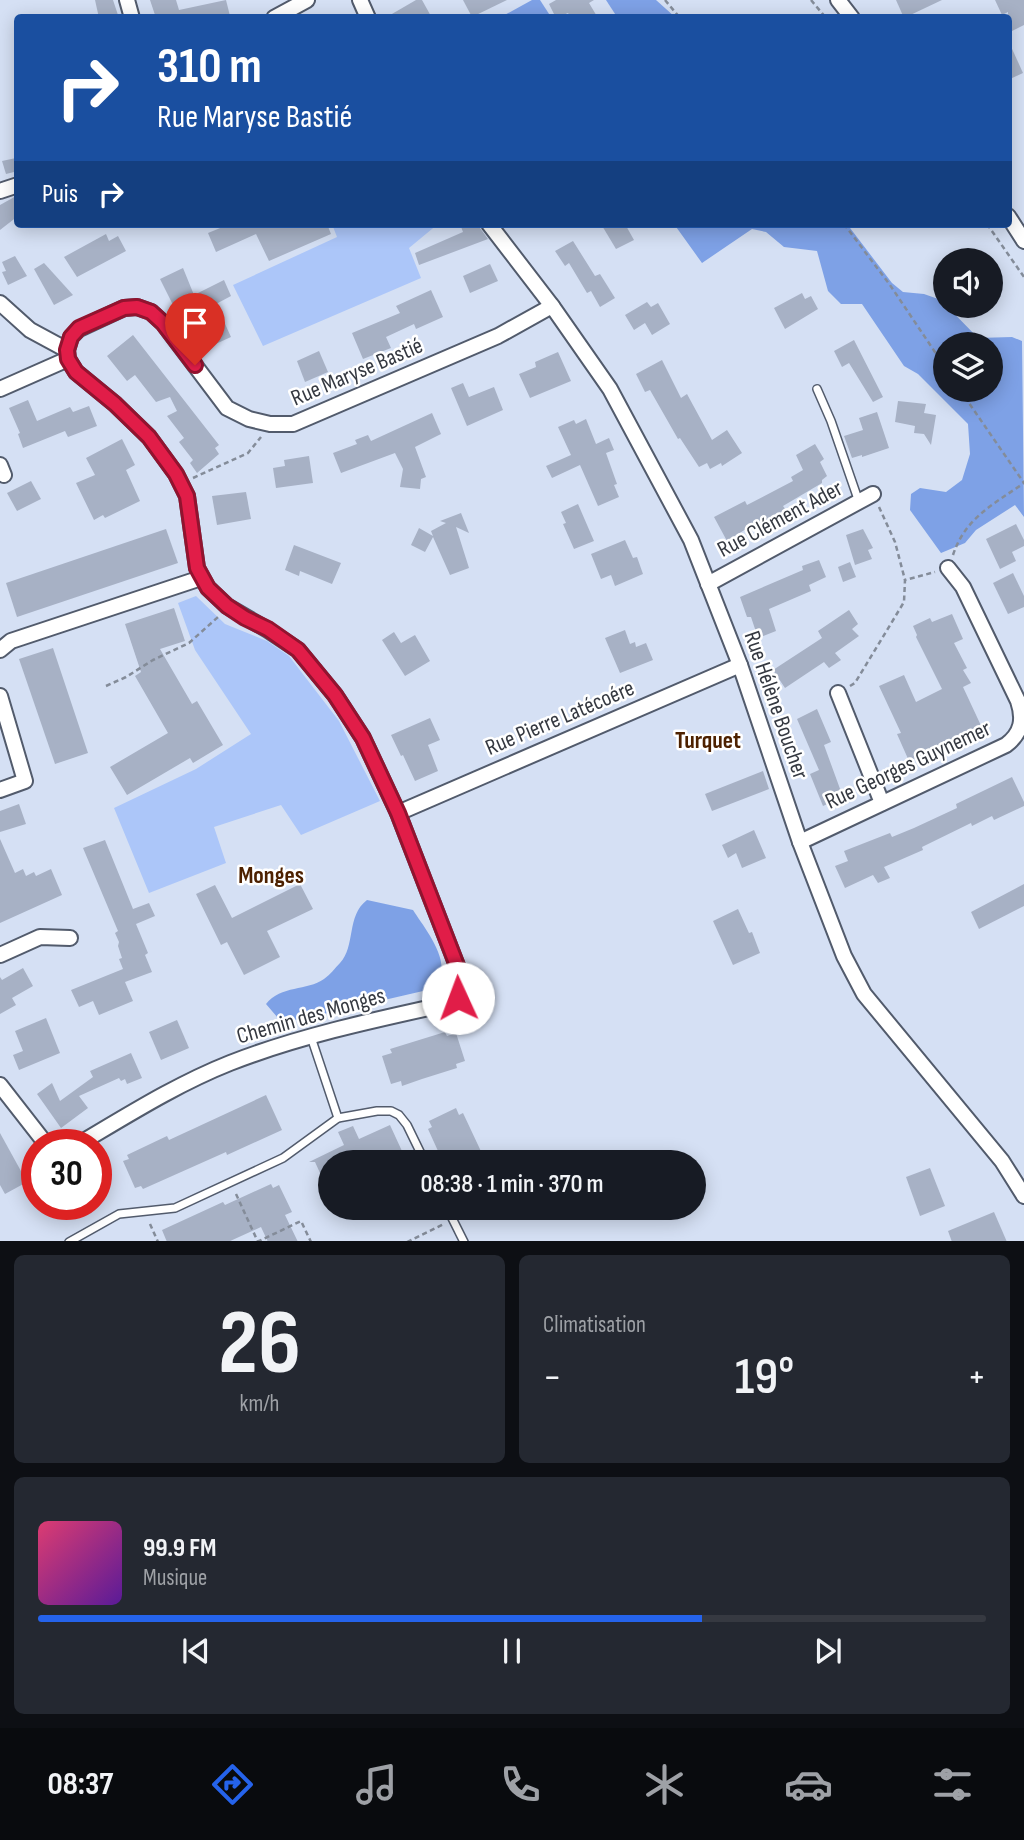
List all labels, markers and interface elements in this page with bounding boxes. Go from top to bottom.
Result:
text: 310 m [157,38,262,97]
icon: right [42,42,133,133]
text: Rue Maryse Bastié [157,98,352,137]
icon: right [92,175,130,213]
text: Puis [42,179,78,210]
map controls [933,248,1003,402]
button: sound [933,248,1003,318]
pin [165,293,225,365]
icon: arrive [176,304,214,342]
street label: Rue Maryse Bastié [287,332,427,412]
button: layers [933,332,1003,402]
street label: Rue Clément Ader [713,474,848,564]
street label: Rue Hélène Boucher [738,627,815,783]
street label: Rue Pierre Latécoére [481,674,639,762]
street label: Rue Georges Guynemer [821,714,996,816]
district label: Turquet [675,726,741,755]
district label: Monges [238,861,304,890]
position arrow [421,961,495,1035]
street label: Chemin des Monges [234,981,388,1051]
speed limit sign: 30 [21,1129,112,1220]
text: 08:38 · 1 min · 370 m [420,1169,604,1200]
text: 26 [218,1290,301,1399]
text: Climatisation [543,1311,646,1339]
text: 19° [735,1346,794,1409]
text: − [543,1355,562,1400]
text: + [967,1355,986,1400]
text: km/h [240,1390,279,1418]
text: 99.9 FM [143,1533,217,1564]
text: Musique [143,1564,207,1592]
icon: previous [177,1632,215,1670]
icon: pause [493,1632,531,1670]
icon: next [809,1632,847,1670]
icon: directions [208,1760,257,1809]
icon: music [352,1760,401,1809]
icon: phone [496,1760,545,1809]
icon: climate [640,1760,689,1809]
icon: car [784,1760,833,1809]
icon: filters [928,1760,977,1809]
text: 08:37 [47,1765,113,1804]

